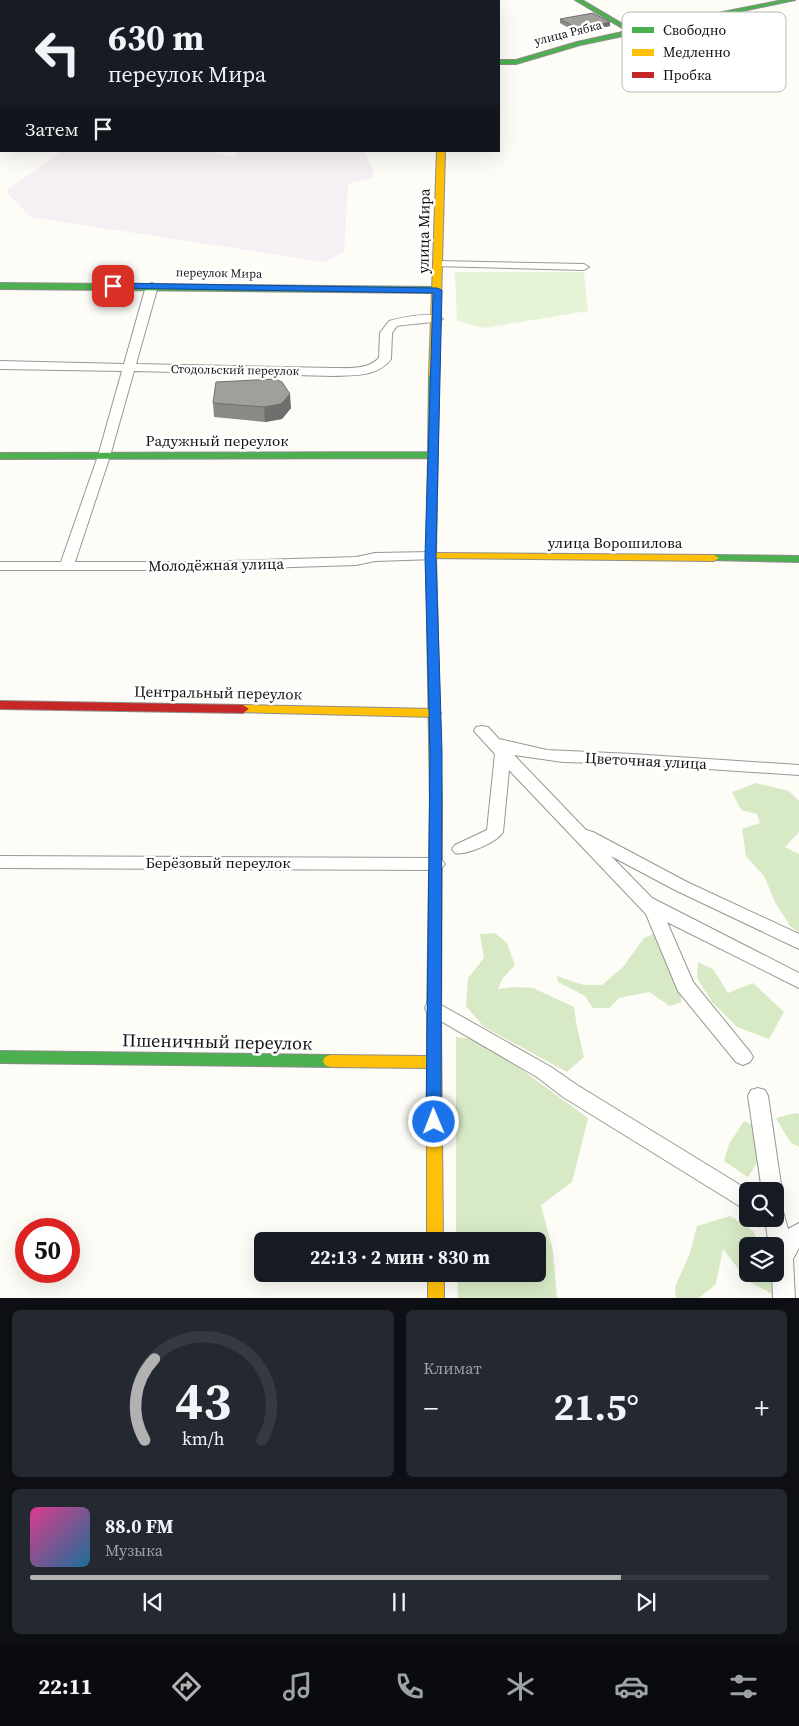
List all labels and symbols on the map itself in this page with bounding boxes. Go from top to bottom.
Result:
legend [622,12,786,92]
street label: улица Рябка [533,17,604,49]
text: Свободно [663,20,726,40]
text: Медленно [663,42,731,62]
text: Пробка [663,65,712,85]
street label: улица Мира [412,188,435,274]
street label: переулок Мира [176,264,263,282]
pin [92,265,134,307]
street label: Стодольский переулок [171,361,300,379]
street label: Радужный переулок [146,430,289,451]
street label: улица Ворошилова [548,532,683,553]
street label: Молодёжная улица [148,553,284,576]
street label: Центральный переулок [134,681,303,704]
street label: Цветочная улица [585,747,708,774]
street label: Берёзовый переулок [146,852,291,873]
street label: Пшеничный переулок [122,1027,312,1056]
position arrow [407,1095,459,1147]
speed limit sign: 50 [15,1218,80,1283]

